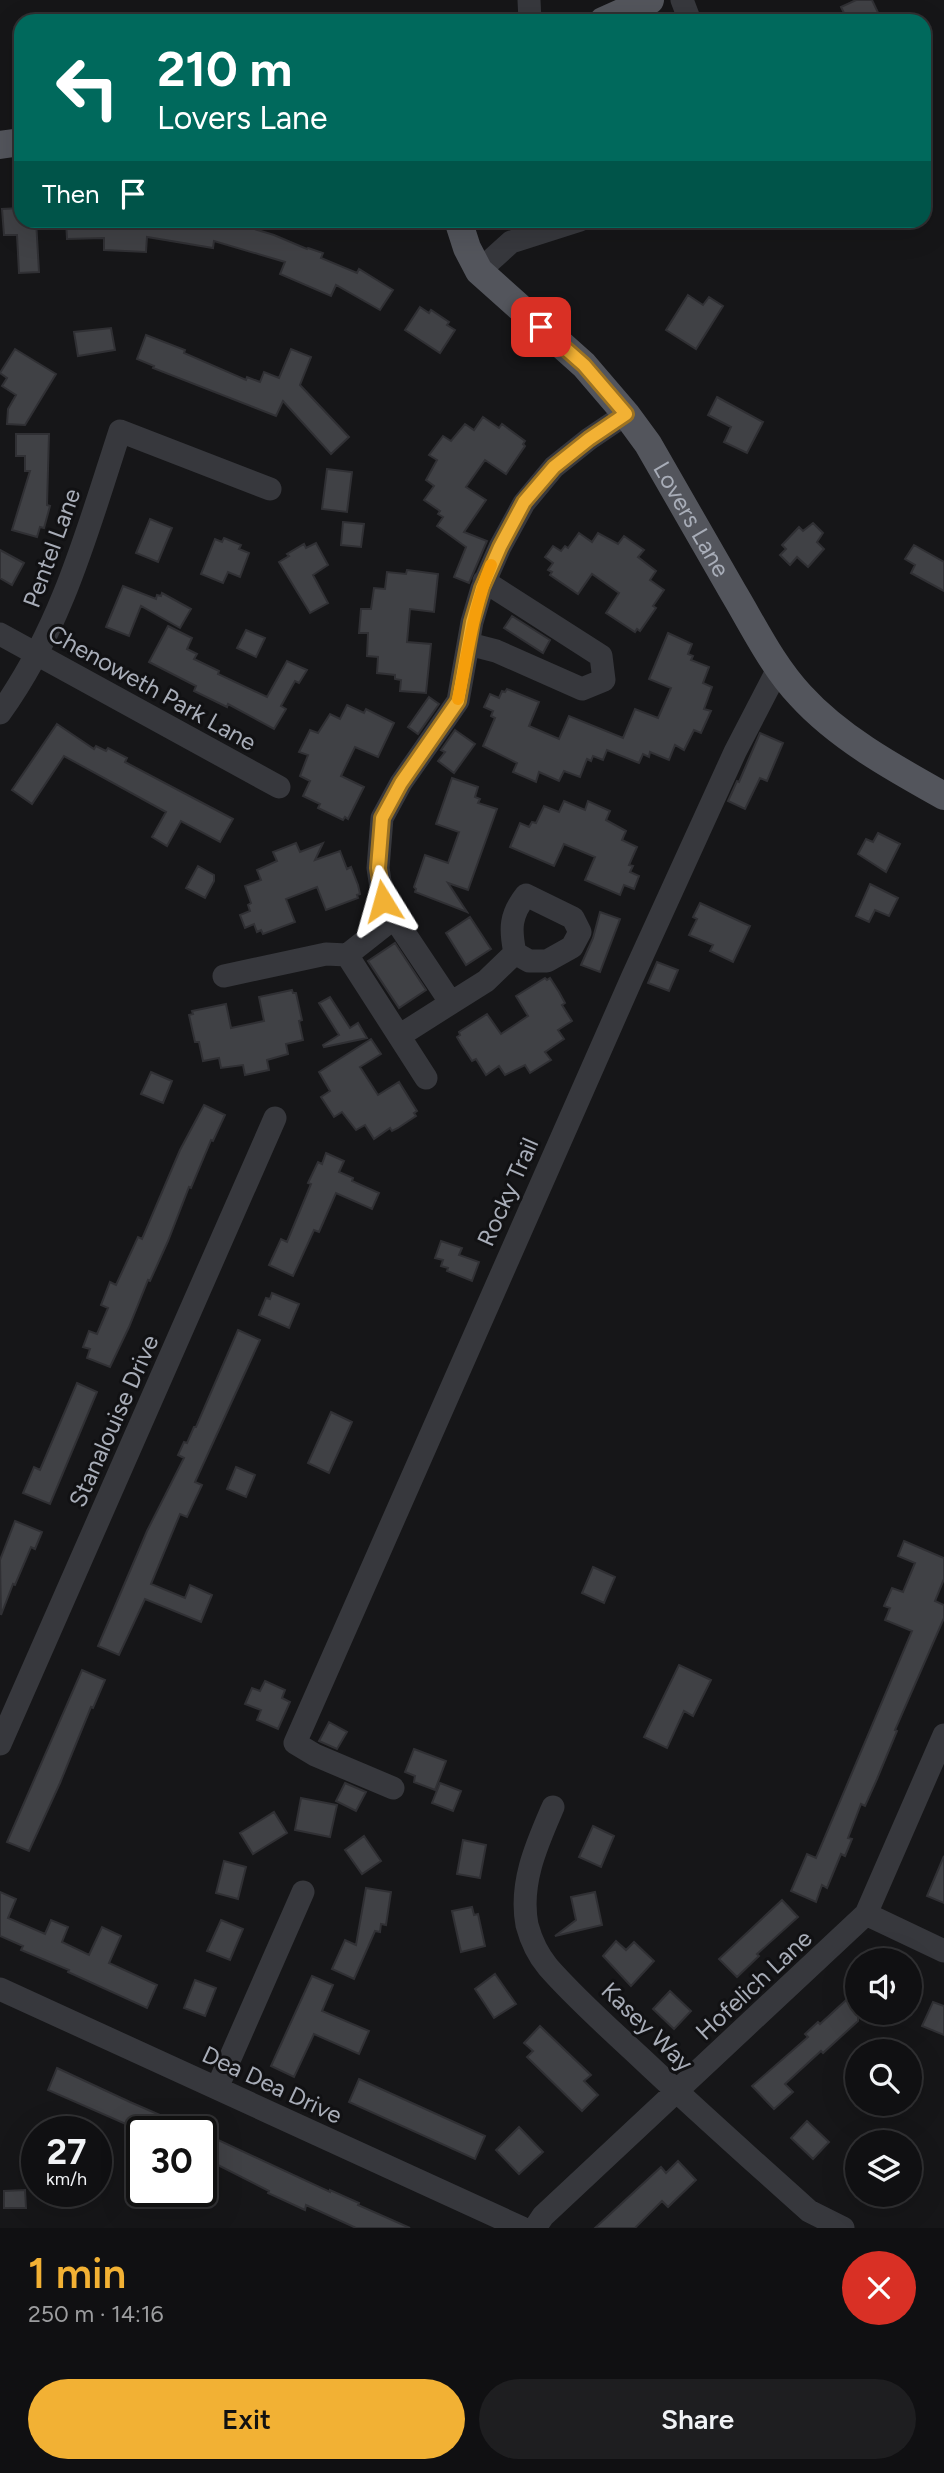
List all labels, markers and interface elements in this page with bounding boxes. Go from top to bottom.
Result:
text: 210 m [157,39,292,98]
icon: left [42,42,133,133]
text: Lovers Lane [157,99,327,137]
icon: arrive [114,175,152,213]
text: Then [42,178,100,210]
pin [511,297,571,357]
icon: arrive [522,308,560,346]
street label: Lovers Lane [647,456,736,582]
street label: Pentel Lane [17,484,86,611]
street label: Chenoweth Park Lane [43,618,261,757]
position arrow [346,864,420,938]
street label: Rocky Trail [471,1133,544,1250]
street label: Stanalouise Drive [63,1330,165,1511]
street label: Hofelich Lane [690,1923,818,2046]
map controls [845,1948,922,2207]
button: sound [845,1948,922,2025]
street label: Kasey Way [596,1976,699,2078]
street label: Dea Dea Drive [198,2039,347,2130]
button: search [845,2039,922,2116]
speed limit sign: 30 [126,2116,217,2207]
button: layers [845,2130,922,2207]
text: 27 [47,2131,86,2173]
text: km/h [46,2168,87,2190]
text: 1 min [28,2248,126,2299]
button: close [842,2251,916,2325]
text: 250 m · 14:16 [28,2300,163,2328]
button: Exit [28,2379,465,2459]
button: Share [479,2379,916,2459]

